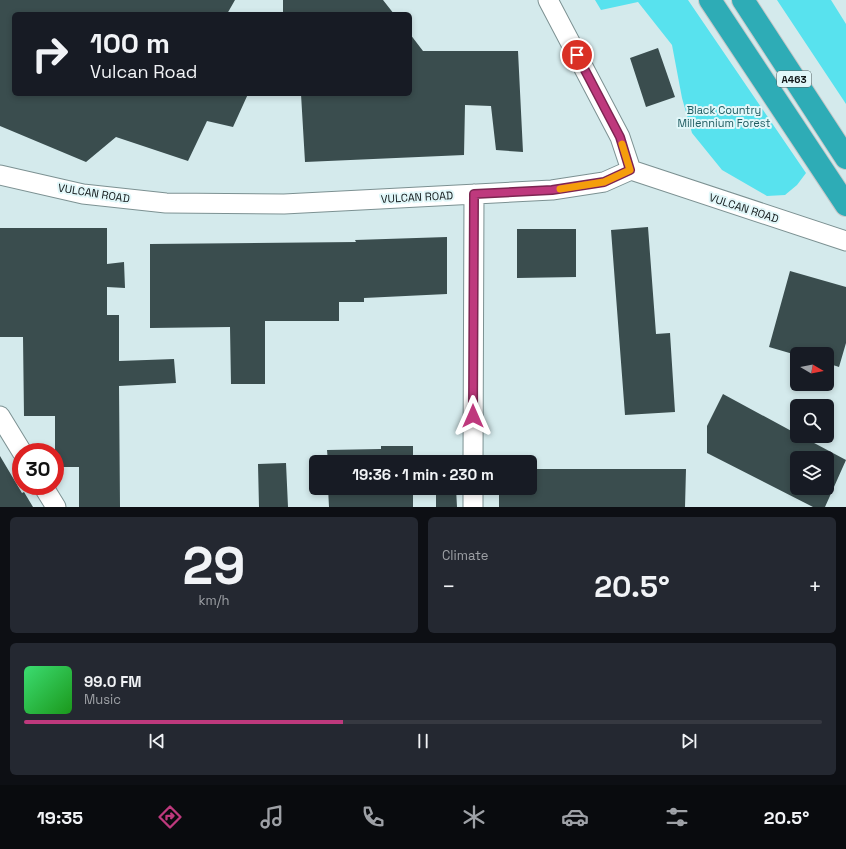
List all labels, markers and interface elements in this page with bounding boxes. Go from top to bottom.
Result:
text: 100 m [90,25,170,61]
icon: right [24,28,76,80]
pin [560,38,594,72]
icon: arrive [566,44,588,66]
text: Vulcan Road [90,60,197,83]
road number: A463 [777,71,811,87]
park label: Black Country Millennium Forest [677,103,771,130]
street label: VULCAN ROAD [57,180,131,206]
street label: VULCAN ROAD [380,188,454,206]
street label: VULCAN ROAD [707,190,781,226]
north arrow [790,347,834,391]
map controls [790,347,834,495]
position arrow [452,395,494,437]
button: search [790,399,834,443]
speed limit sign: 30 [12,443,64,495]
button: layers [790,451,834,495]
text: 19:36 · 1 min · 230 m [352,465,494,484]
text: 29 [183,533,245,599]
text: Climate [442,547,488,564]
text: 20.5° [594,567,670,606]
text: − [442,572,456,600]
text: + [808,572,822,600]
text: km/h [199,592,229,609]
text: 99.0 FM [84,672,141,691]
text: Music [84,691,121,708]
icon: previous [146,730,168,752]
icon: pause [412,730,434,752]
icon: next [678,730,700,752]
icon: directions [156,803,184,831]
icon: music [258,803,286,831]
icon: phone [359,803,387,831]
icon: climate [460,803,488,831]
icon: car [561,803,589,831]
icon: filters [663,803,691,831]
text: 19:35 [37,806,83,829]
text: 20.5° [764,806,809,829]

